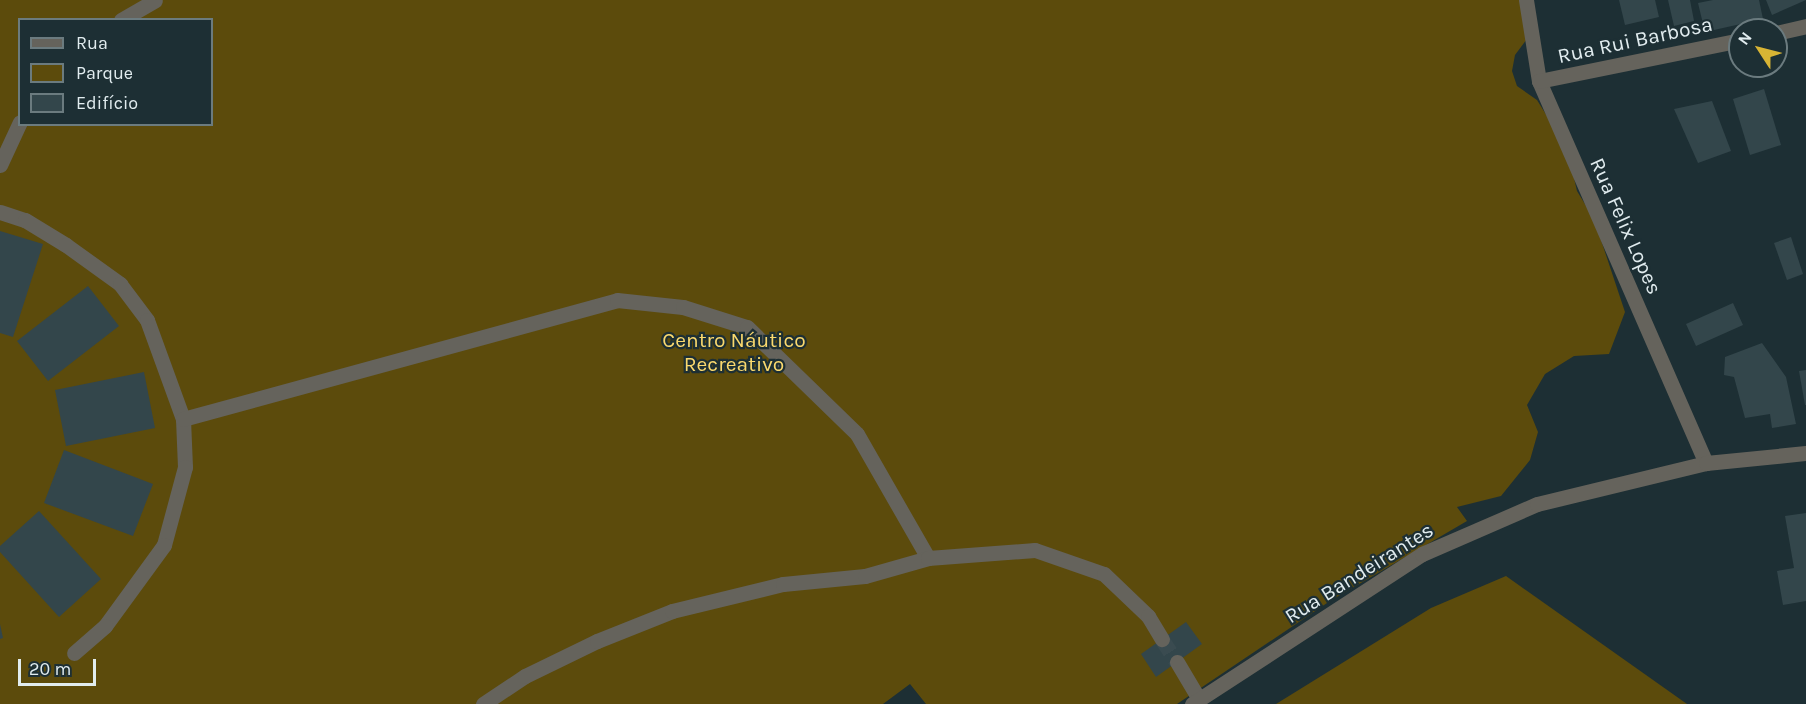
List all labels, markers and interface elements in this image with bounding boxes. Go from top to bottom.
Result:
street label: Rua Rui Barbosa [1555,11,1715,69]
legend [18,18,213,126]
north arrow [1728,18,1788,78]
text: N [1734,28,1756,49]
text: Rua [76,32,108,54]
text: Parque [76,62,133,84]
text: Edifício [76,92,138,114]
street label: Rua Felix Lopes [1585,154,1667,298]
park label: Centro Náutico Recreativo [662,327,806,377]
street label: Rua Bandeirantes [1280,517,1438,629]
scale bar [21,647,99,685]
text: 20 m [29,658,71,680]

